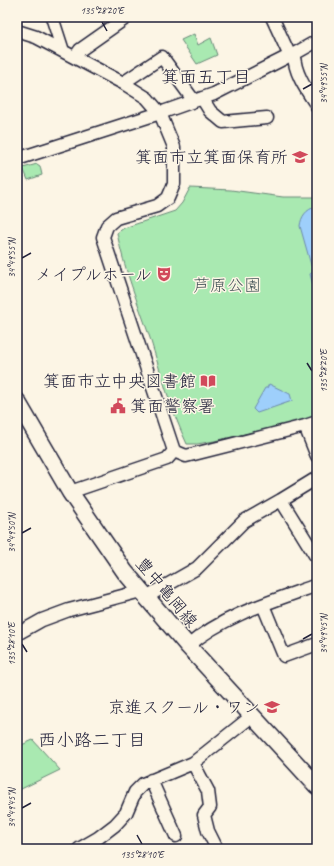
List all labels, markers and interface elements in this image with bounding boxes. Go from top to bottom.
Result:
text: 135°28'20"E [80,4,125,17]
text: 34°49'55"N [317,62,330,104]
district label: 箕面五丁目 [161,66,251,88]
place label: 箕面市立箕面保育所 [135,147,288,168]
school or university icon: 箕面市立箕面保育所 [291,148,309,166]
text: 34°49'55"N [5,236,18,278]
place label: メイプルホール [35,264,152,285]
theatre icon: メイプルホール [155,265,173,283]
park label: 芦原公園 [193,275,261,296]
text: 135°28'20"E [317,348,330,393]
place label: 箕面市立中央図書館 [43,371,196,392]
library icon: 箕面市立中央図書館 [199,372,217,390]
place label: 箕面警察署 [130,396,215,417]
public building icon: 箕面警察署 [109,397,127,415]
text: 34°49'50"N [5,511,18,553]
street label: 豊中亀岡線 [131,553,202,632]
text: 34°49'45"N [317,612,330,654]
text: 135°28'10"E [5,621,18,666]
place label: 京進スクール・ワン [108,697,260,718]
school or university icon: 京進スクール・ワン [263,698,281,716]
district label: 西小路二丁目 [38,729,146,751]
text: 34°49'45"N [5,786,18,828]
text: 135°28'10"E [120,848,165,861]

